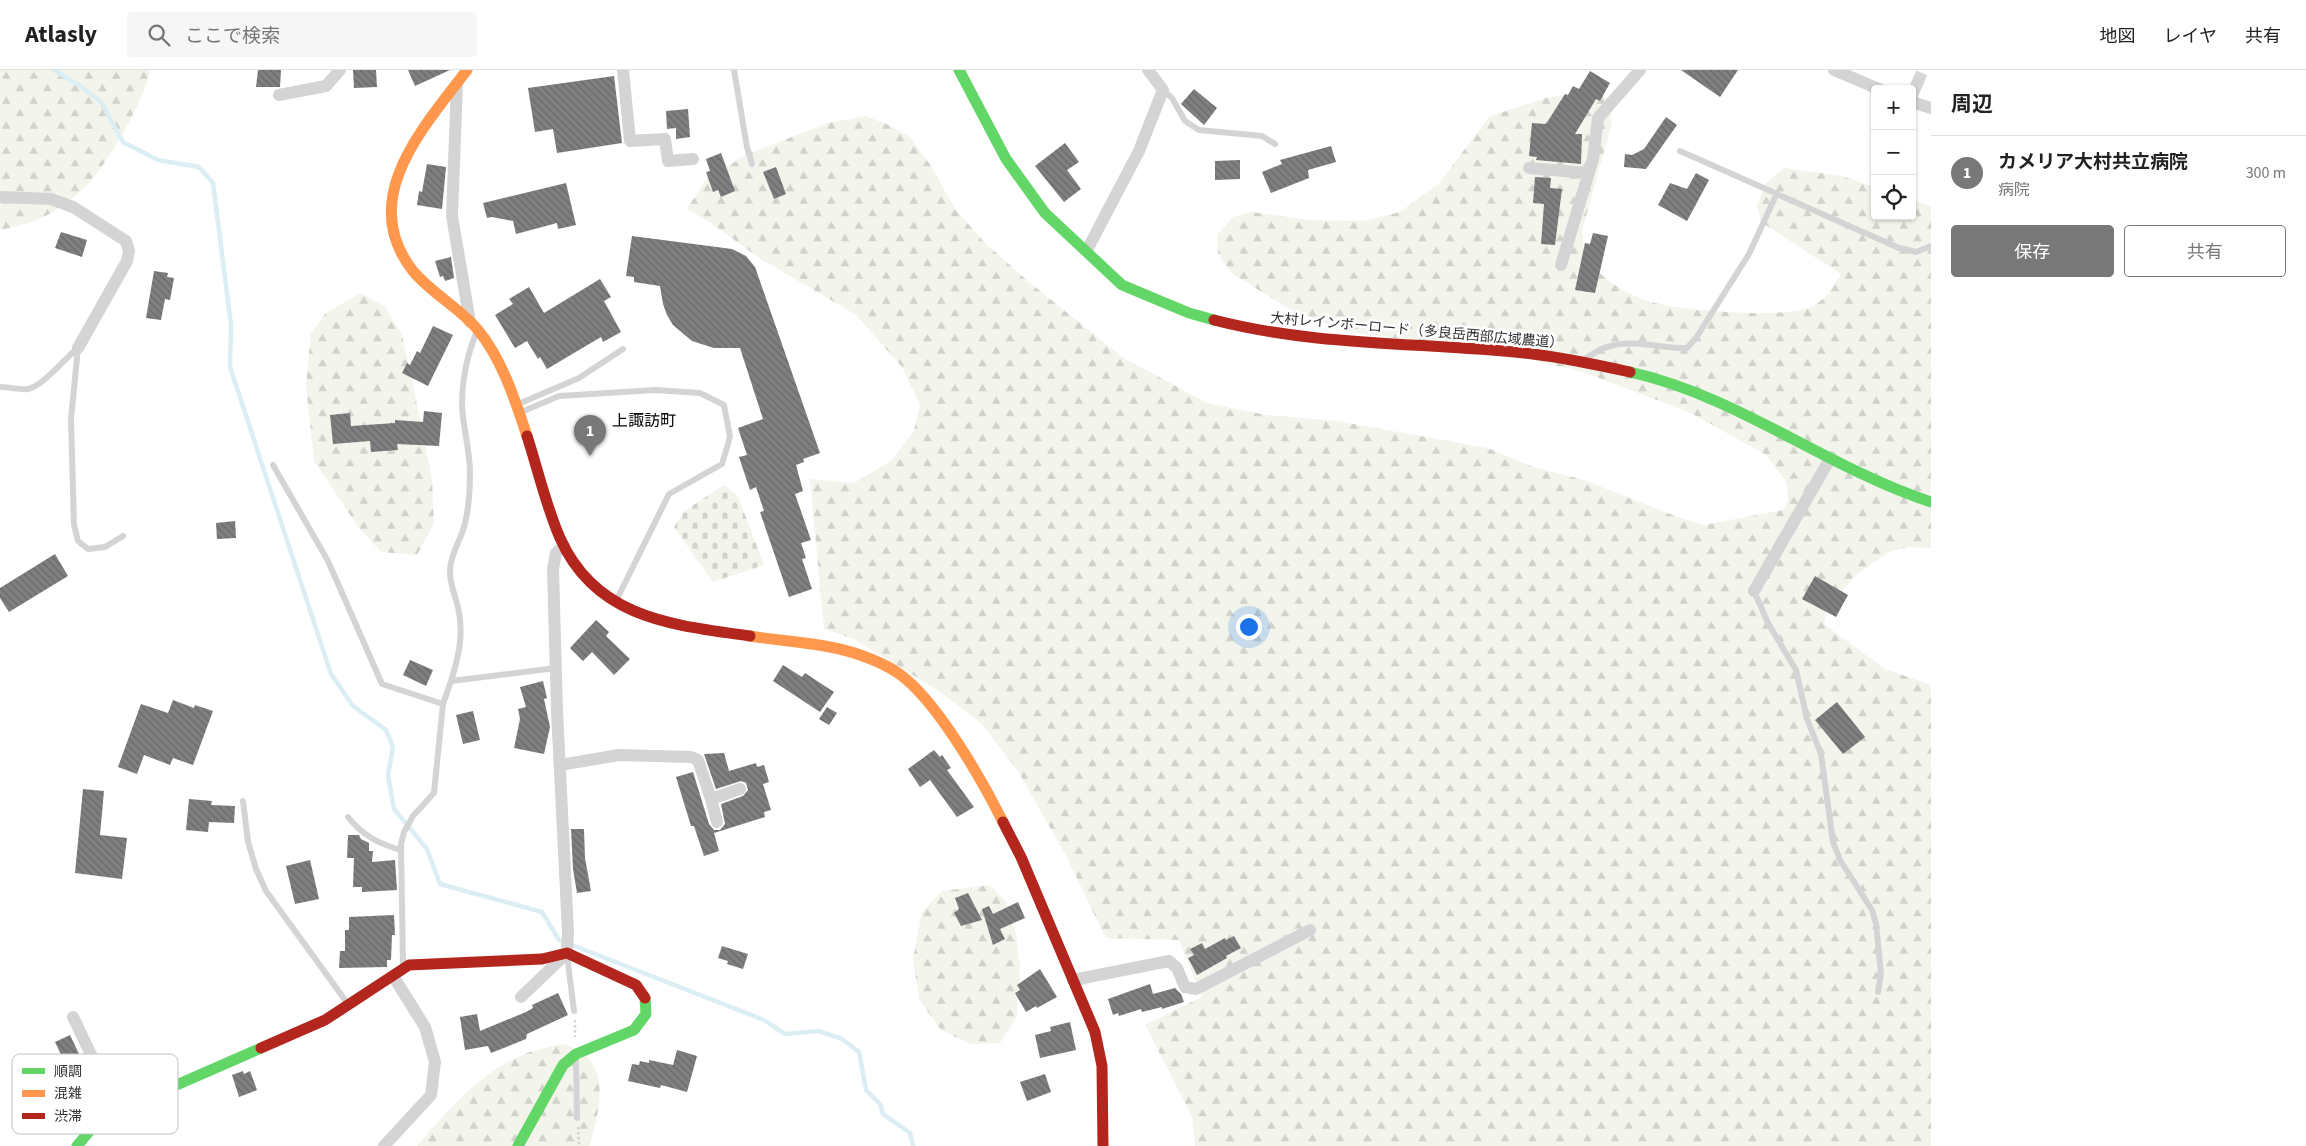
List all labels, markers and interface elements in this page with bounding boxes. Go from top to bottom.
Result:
search box [127,12,477,57]
text: Atlasly [25,17,97,52]
icon: search [145,21,173,49]
text: ここで検索 [185,23,280,50]
text: 地図 [2100,24,2136,49]
text: レイヤ [2164,24,2217,49]
text: 共有 [2245,24,2281,49]
map controls [1871,85,1916,220]
button: + [1871,85,1916,130]
text: 周辺 [1951,89,1993,119]
button: − [1871,130,1916,175]
text: カメリア大村共立病院 [1998,149,2188,176]
text: 1 [1963,162,1971,184]
text: 300 m [2246,162,2286,184]
button: locate [1871,175,1916,220]
text: 病院 [1998,179,2030,201]
button: 保存 [1951,225,2114,277]
button: 共有 [2124,225,2286,277]
street label: 大村レインボーロード（多良岳西部広域農道） [1270,308,1564,354]
district label: 上諏訪町 [612,410,676,432]
pin: 1 [574,415,606,456]
your location [1236,614,1262,640]
legend [12,1054,178,1134]
text: 順調 [54,1062,82,1082]
text: 混雑 [54,1084,82,1104]
text: 渋滞 [54,1107,82,1127]

